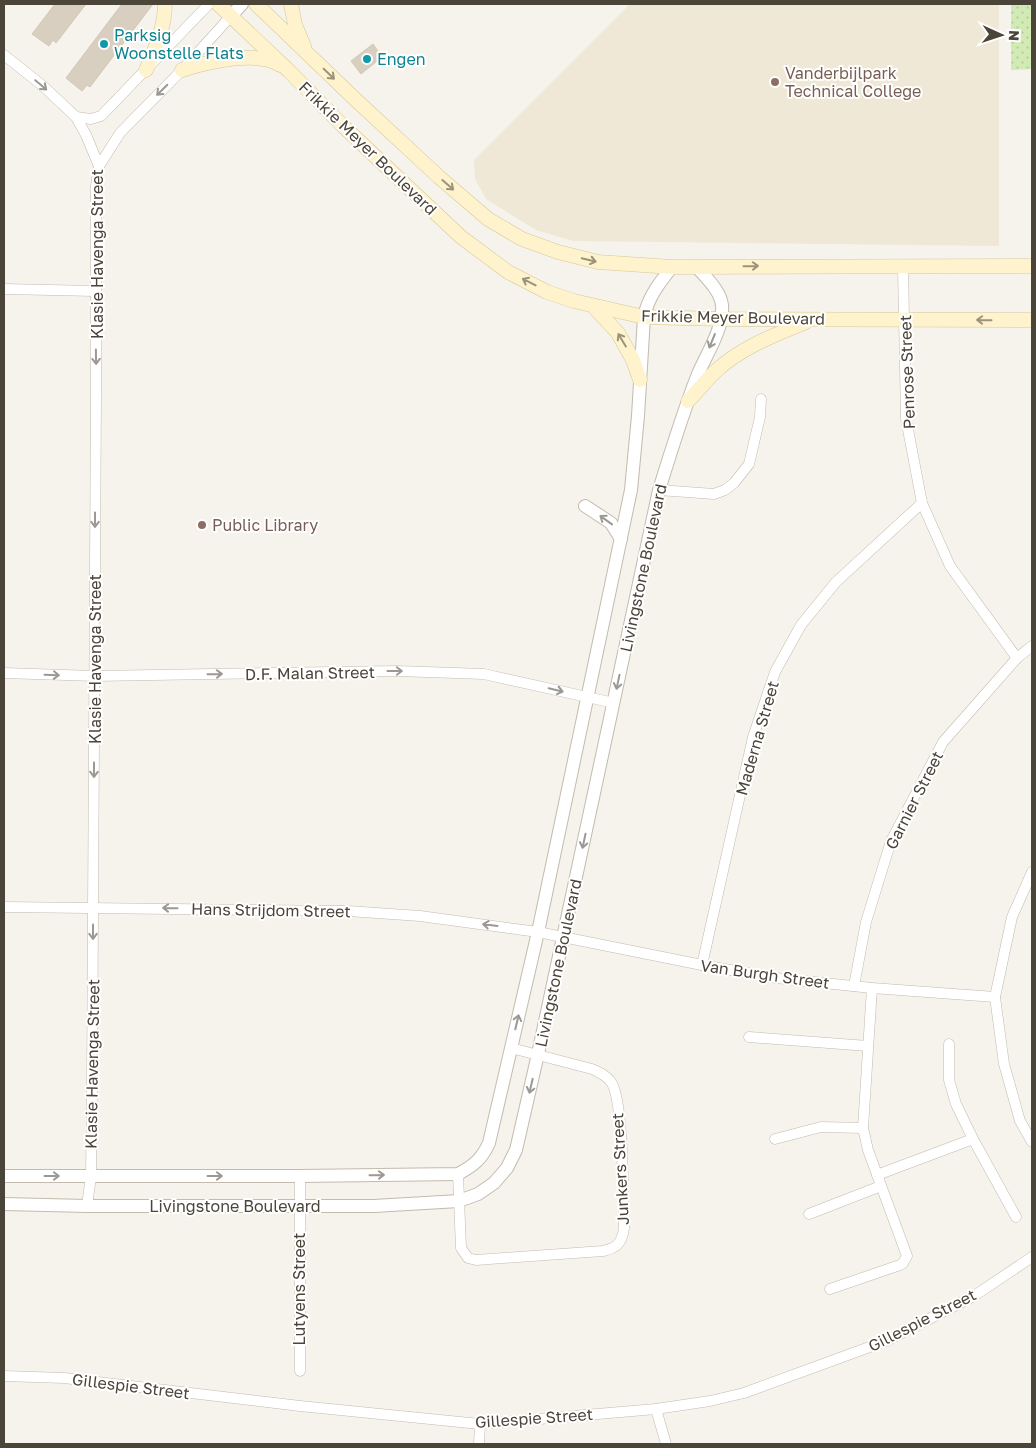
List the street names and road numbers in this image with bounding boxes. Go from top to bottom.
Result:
street label: Frikkie Meyer Boulevard [295,77,441,219]
street label: Klasie Havenga Street [87,169,107,339]
street label: Frikkie Meyer Boulevard [641,305,825,329]
street label: Penrose Street [895,315,919,429]
street label: Livingstone Boulevard [615,482,671,654]
street label: Klasie Havenga Street [85,574,105,744]
street label: D.F. Malan Street [245,662,375,684]
street label: Maderna Street [731,678,783,798]
street label: Garnier Street [881,748,947,852]
street label: Livingstone Boulevard [530,877,586,1049]
street label: Hans Strijdom Street [191,899,351,921]
street label: Van Burgh Street [699,955,831,993]
street label: Klasie Havenga Street [81,979,103,1149]
street label: Junkers Street [607,1112,633,1226]
street label: Livingstone Boulevard [149,1196,321,1216]
street label: Lutyens Street [289,1233,309,1345]
street label: Gillespie Street [865,1284,979,1356]
street label: Gillespie Street [71,1369,191,1403]
street label: Gillespie Street [474,1404,594,1432]

